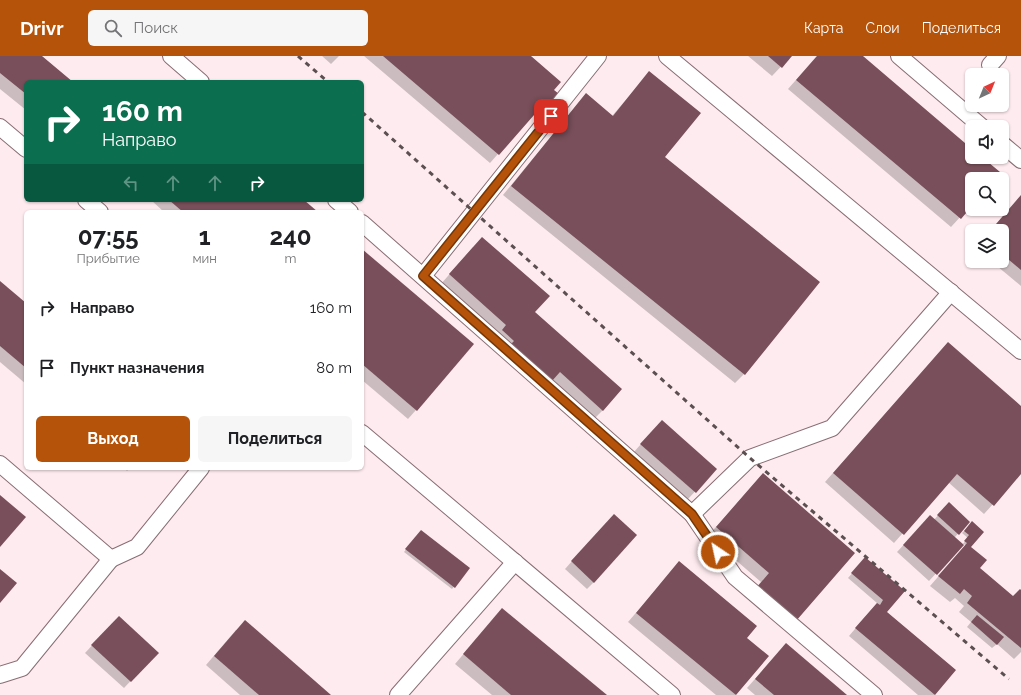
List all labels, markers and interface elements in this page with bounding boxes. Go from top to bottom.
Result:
search box [88,10,368,46]
text: Drivr [20,17,64,39]
icon: search [102,17,124,39]
text: Поиск [134,19,178,37]
text: Карта [804,20,843,36]
text: Слои [865,20,900,36]
text: Поделиться [922,20,1001,36]
north arrow [965,68,1009,112]
map controls [965,68,1009,268]
text: 160 m [102,95,183,128]
icon: right [36,96,88,148]
pin [534,99,568,133]
icon: arrive [540,105,562,127]
button: sound [965,120,1009,164]
text: Направо [102,129,176,150]
icon: left [120,172,142,194]
icon: ahead [162,172,184,194]
icon: ahead [204,172,226,194]
icon: right [246,172,268,194]
button: search [965,172,1009,216]
text: 07:55 [78,222,139,251]
text: 1 [199,222,211,251]
text: 240 [269,222,311,251]
button: layers [965,224,1009,268]
text: Прибытие [77,251,140,266]
text: мин [192,251,217,266]
text: m [284,251,296,266]
icon: right [36,297,58,319]
text: Направо [70,299,134,317]
text: 160 m [310,299,352,317]
icon: arrive [36,357,58,379]
text: Пункт назначения [70,359,204,377]
text: 80 m [316,359,352,377]
button: Выход [36,416,190,462]
button: Поделиться [198,416,352,462]
position arrow [697,531,739,573]

